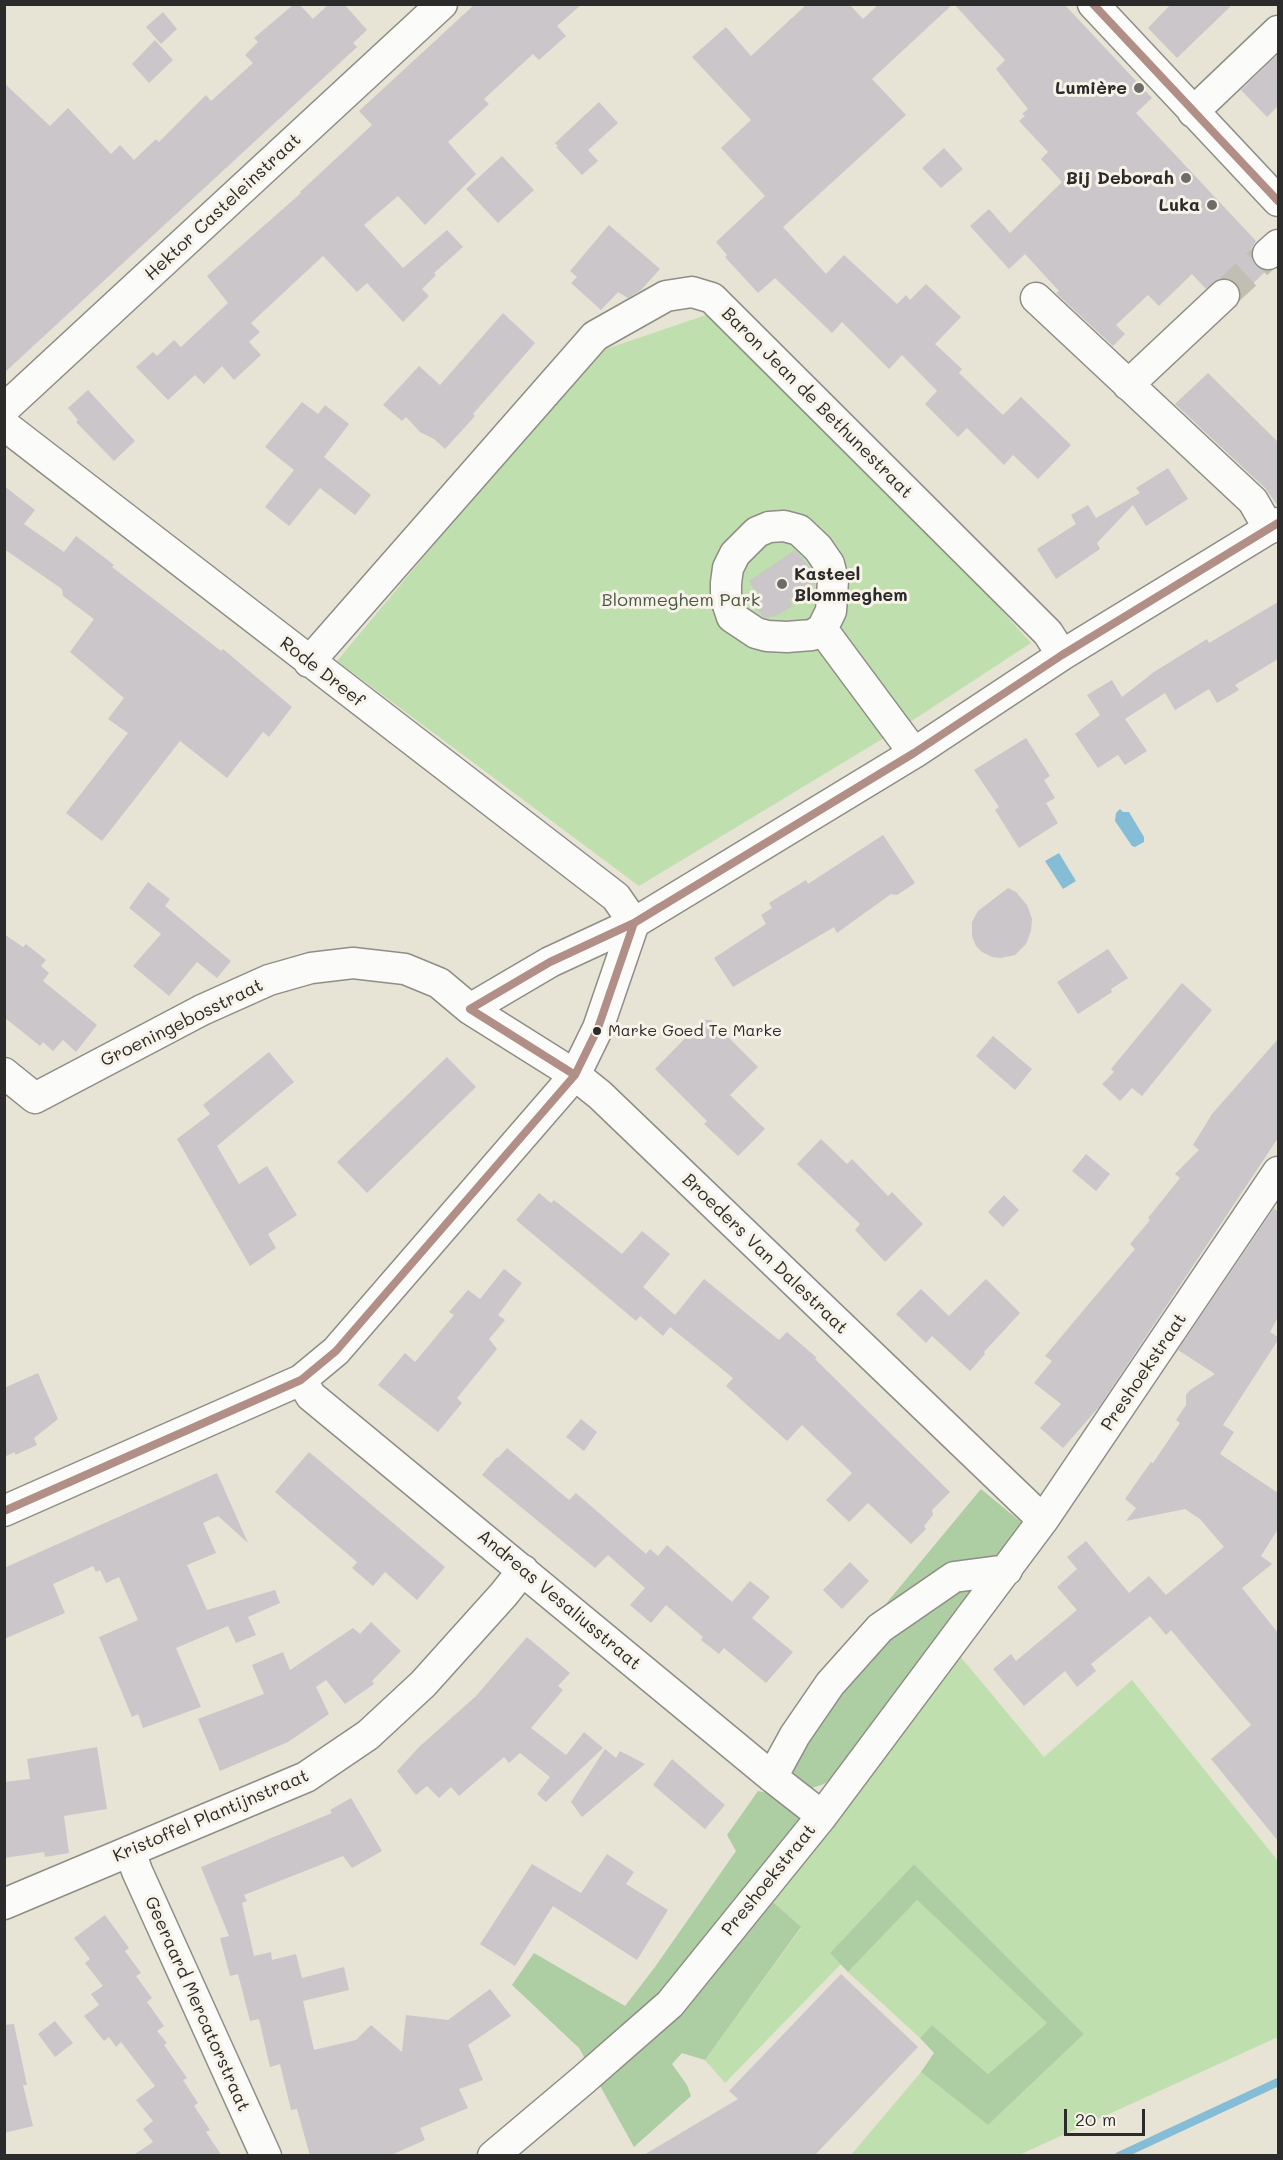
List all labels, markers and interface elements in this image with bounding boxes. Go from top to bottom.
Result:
place label: Lumière [1055,77,1127,99]
marker: Lumière [1132,81,1146,95]
street label: Hektor Casteleinstraat [140,129,306,285]
place label: Bij Deborah [1066,167,1174,189]
marker: Bij Deborah [1179,171,1193,185]
place label: Luka [1158,194,1200,216]
marker: Luka [1205,198,1219,212]
street label: Baron Jean de Bethunestraat [717,303,917,503]
place label: Kasteel Blommeghem [794,563,907,606]
marker: Kasteel Blommeghem [775,577,789,591]
park label: Blommeghem Park [602,589,760,611]
street label: Rode Dreef [275,632,369,712]
street label: Groeningebosstraat [97,974,267,1072]
place label: Marke Goed Te Marke [608,1021,782,1041]
marker: Marke Goed Te Marke [591,1025,603,1037]
street label: Broeders Van Dalestraat [678,1169,852,1339]
street label: Preshoekstraat [1097,1309,1191,1435]
street label: Andreas Vesaliusstraat [473,1525,645,1675]
street label: Kristoffel Plantijnstraat [110,1765,312,1867]
street label: Preshoekstraat [717,1820,821,1940]
street label: Geeraard Mercatorstraat [140,1893,254,2115]
scale bar [1067,2097,1148,2135]
text: 20 m [1075,2107,1116,2131]

